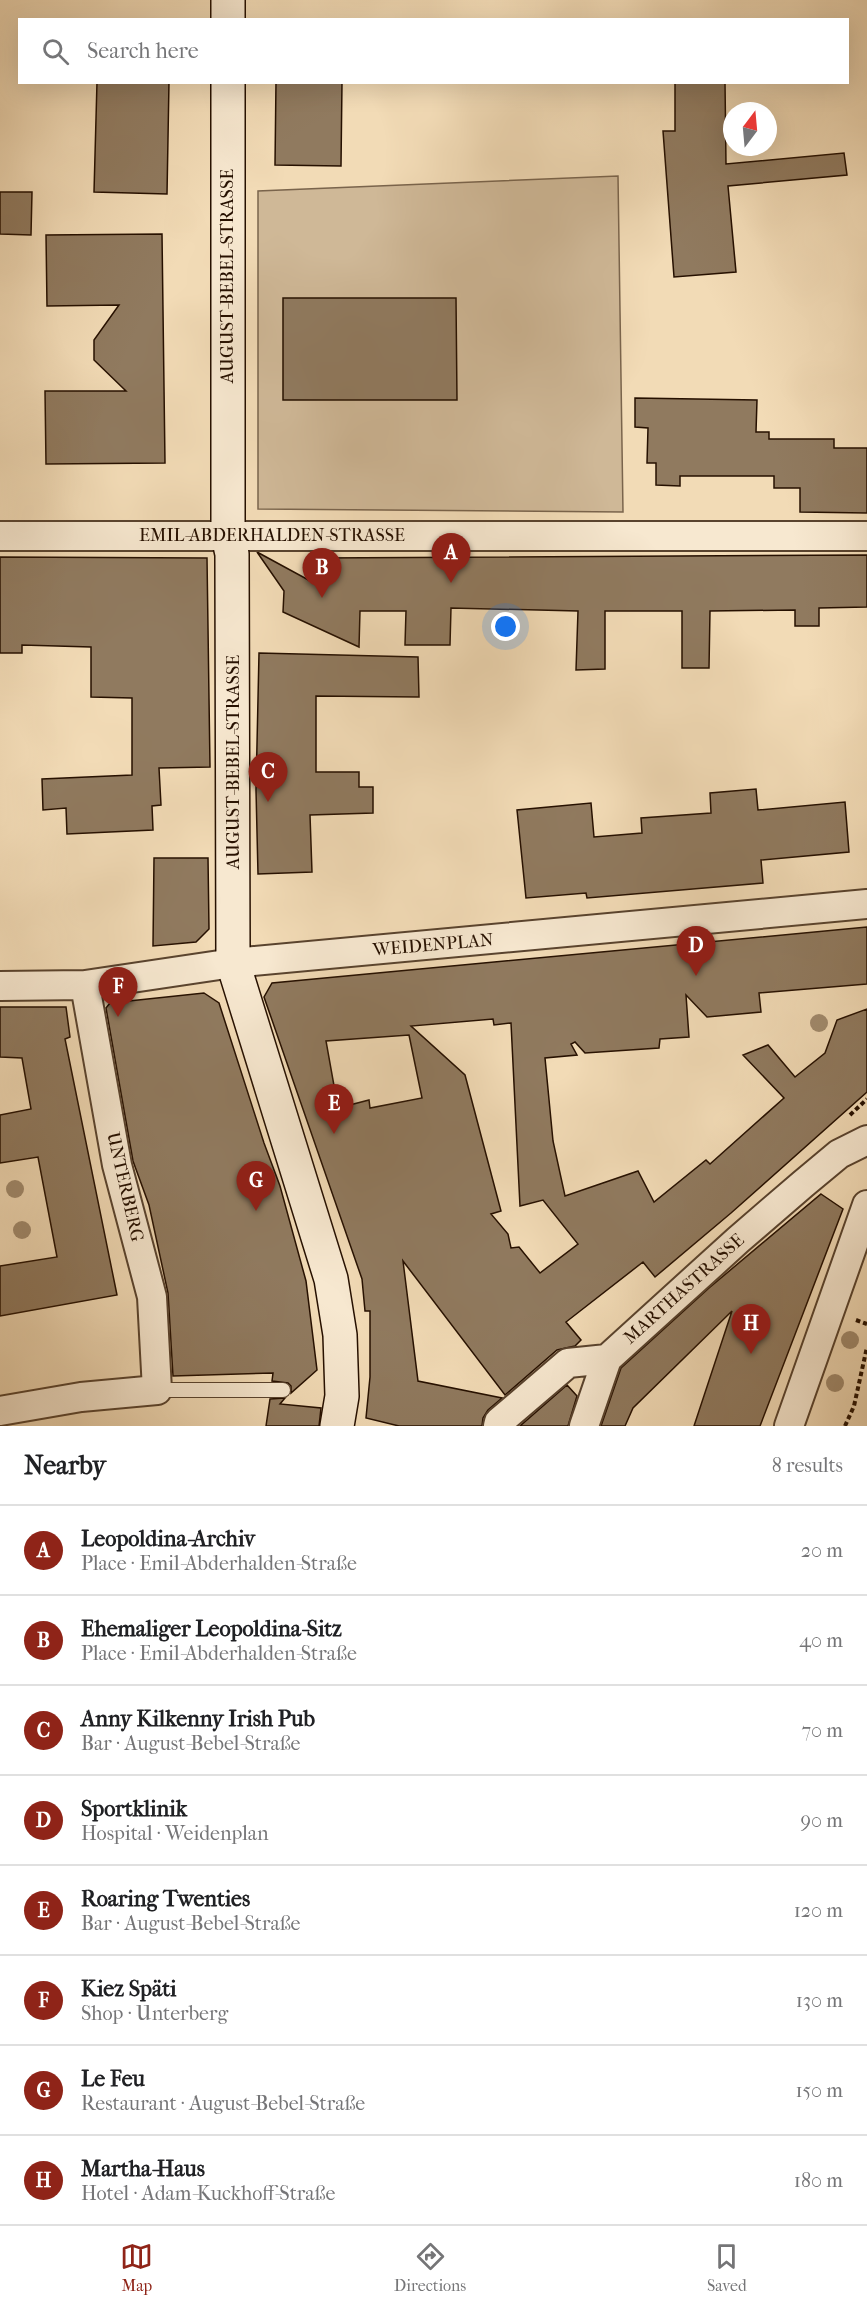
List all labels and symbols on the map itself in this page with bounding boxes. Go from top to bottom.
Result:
north arrow [723,102,777,156]
street label: AUGUST-BEBEL-STRASSE [217,169,238,384]
street label: EMIL-ABDERHALDEN-STRASSE [139,525,405,546]
pin: A [432,534,470,583]
pin: B [302,548,342,598]
your location [491,612,520,641]
street label: AUGUST-BEBEL-STRASSE [223,655,244,870]
pin: C [248,752,288,802]
pin: D [676,926,716,976]
street label: WEIDENPLAN [371,929,495,961]
pin: F [98,968,138,1017]
pin: E [314,1084,354,1134]
street label: UNTERBERG [102,1130,148,1244]
pin: G [236,1162,276,1211]
street label: MARTHASTRASSE [620,1230,748,1348]
pin: H [732,1304,771,1354]

